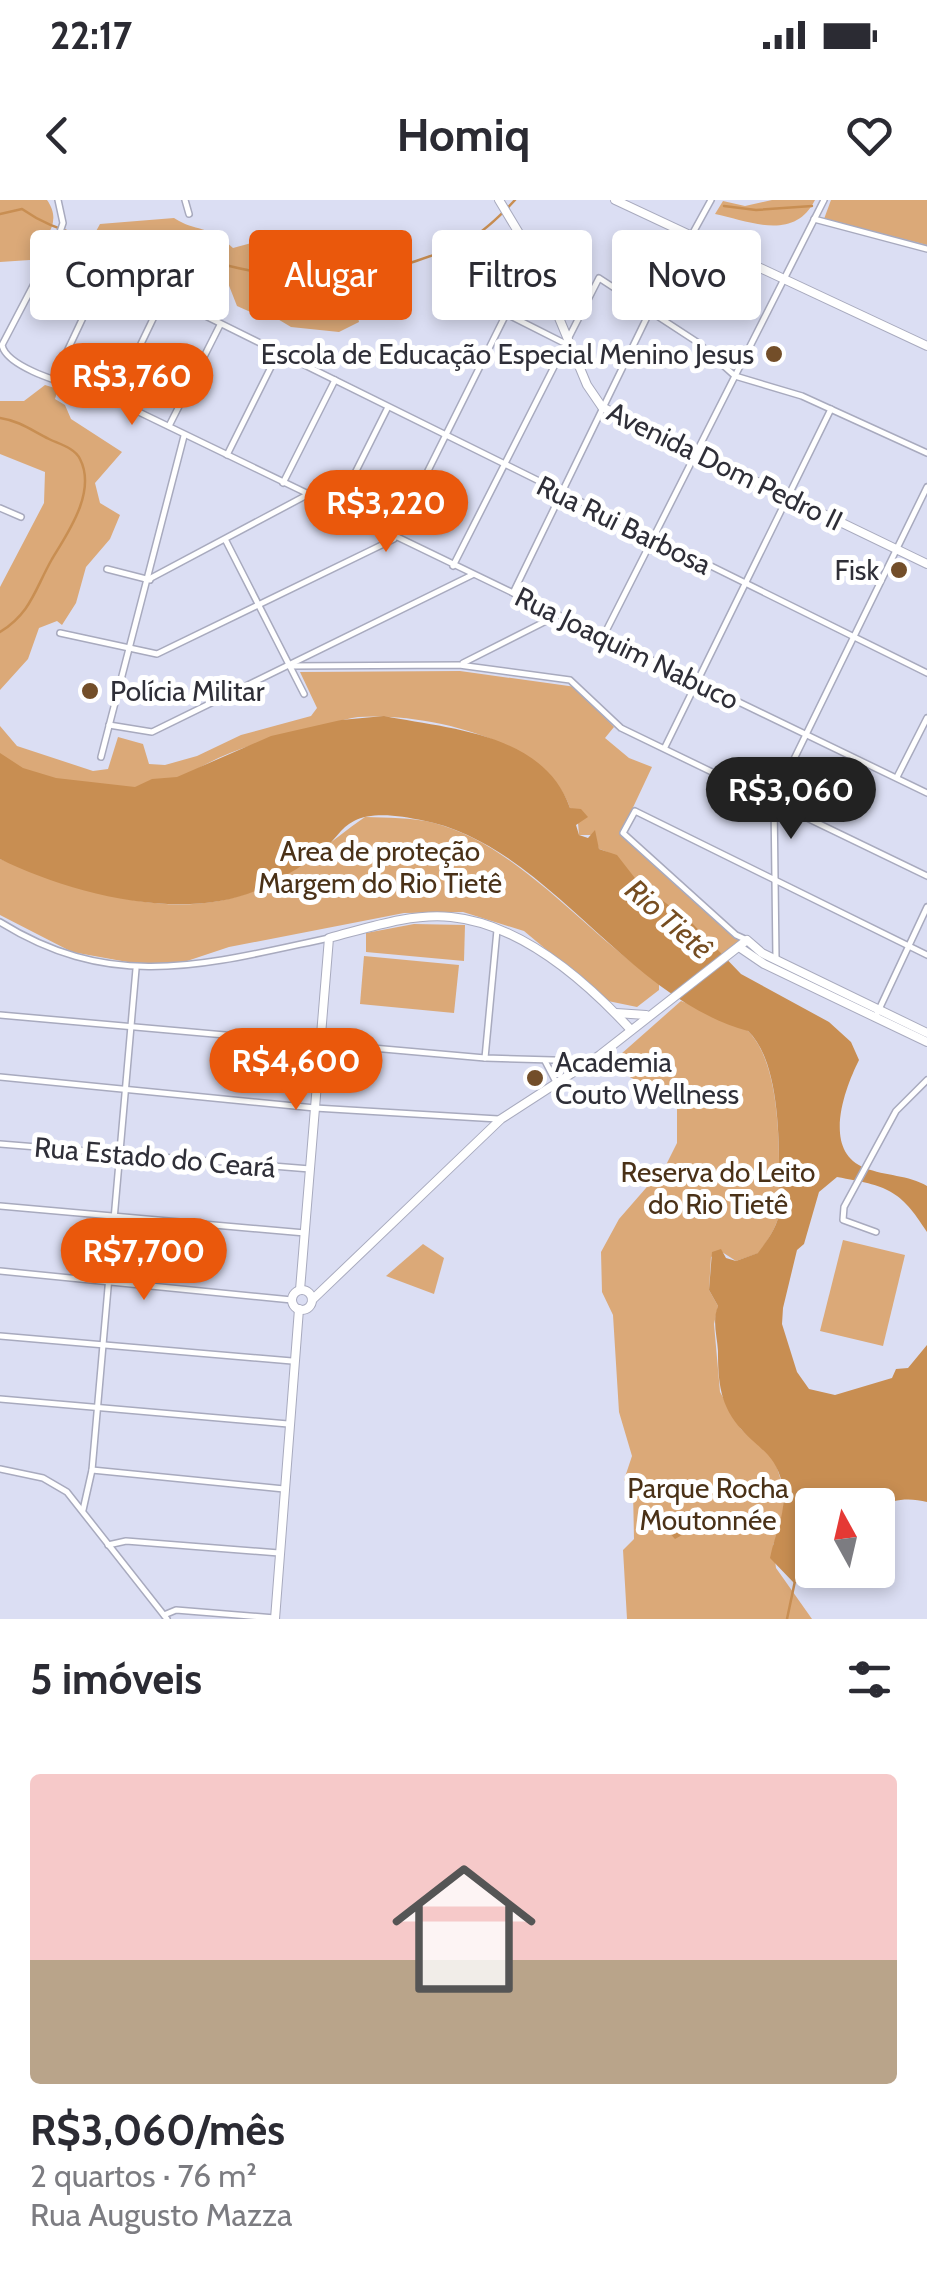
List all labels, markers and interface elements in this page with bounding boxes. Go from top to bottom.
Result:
text: 22:17 [50,12,132,59]
icon: back [30,108,85,163]
text: Homiq [397,108,530,162]
icon: heart [842,108,897,163]
chip: Comprar [30,230,229,320]
chip: Alugar [249,230,412,320]
chip: Filtros [432,230,592,320]
chip: Novo [612,230,761,320]
place label: Escola de Educação Especial Menino Jesus [261,337,754,371]
pin: R$3,760 [40,343,224,428]
marker: Escola de Educação Especial Menino Jesus [763,343,785,365]
text: R$3,760 [72,356,192,395]
street label: Avenida Dom Pedro II [602,394,848,538]
street label: Rua Rui Barbosa [531,468,717,582]
pin: R$3,220 [294,470,478,555]
text: R$3,220 [326,483,446,522]
place label: Fisk [834,553,879,587]
marker: Fisk [888,559,910,581]
street label: Rua Joaquim Nabuco [510,579,744,717]
place label: Polícia Militar [110,674,265,708]
marker: Polícia Militar [79,680,101,702]
pin: R$3,060 [699,757,883,842]
text: R$3,060 [728,770,854,809]
park label: Area de proteção Margem do Rio Tietê [258,834,502,900]
water label: Rio Tietê [618,871,720,967]
pin: R$4,600 [204,1028,388,1113]
text: R$4,600 [231,1041,361,1080]
place label: Academia Couto Wellness [555,1045,739,1111]
marker: Academia Couto Wellness [524,1067,546,1089]
street label: Rua Estado do Ceará [33,1130,278,1185]
park label: Reserva do Leito do Rio Tietê [621,1155,815,1221]
pin: R$7,700 [52,1218,236,1303]
text: R$7,700 [83,1231,205,1270]
park label: Parque Rocha Moutonnée [627,1471,789,1537]
north arrow [795,1488,895,1588]
map controls [795,1488,895,1588]
icon: filters [842,1652,897,1707]
text: 5 imóveis [30,1653,202,1705]
icon: home [374,1839,554,2019]
text: R$3,060/mês [30,2104,285,2156]
text: 2 quartos · 76 m² [30,2156,257,2195]
text: Rua Augusto Mazza [30,2195,292,2234]

